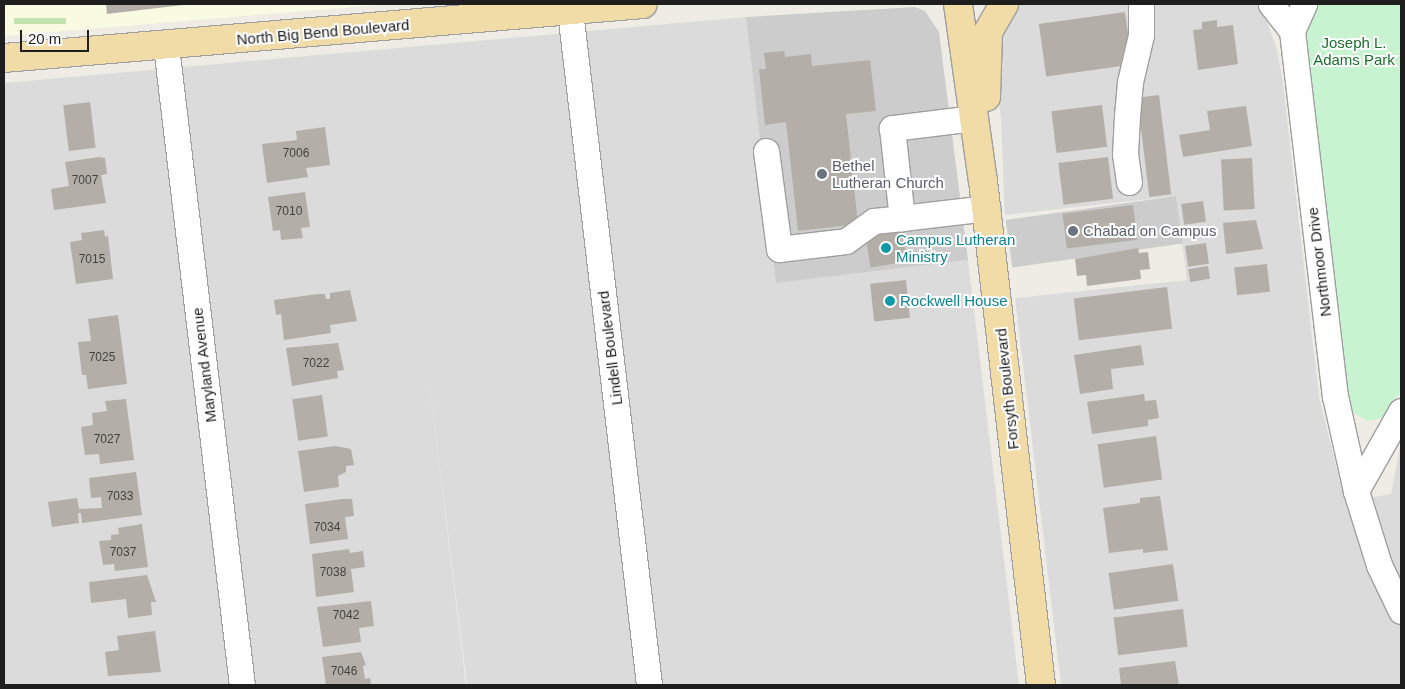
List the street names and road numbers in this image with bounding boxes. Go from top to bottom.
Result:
street label: North Big Bend Boulevard [236,15,410,49]
street label: Northmoor Drive [1303,206,1335,318]
street label: Lindell Boulevard [594,290,626,406]
street label: Maryland Avenue [188,306,220,424]
street label: Forsyth Boulevard [992,328,1022,450]

